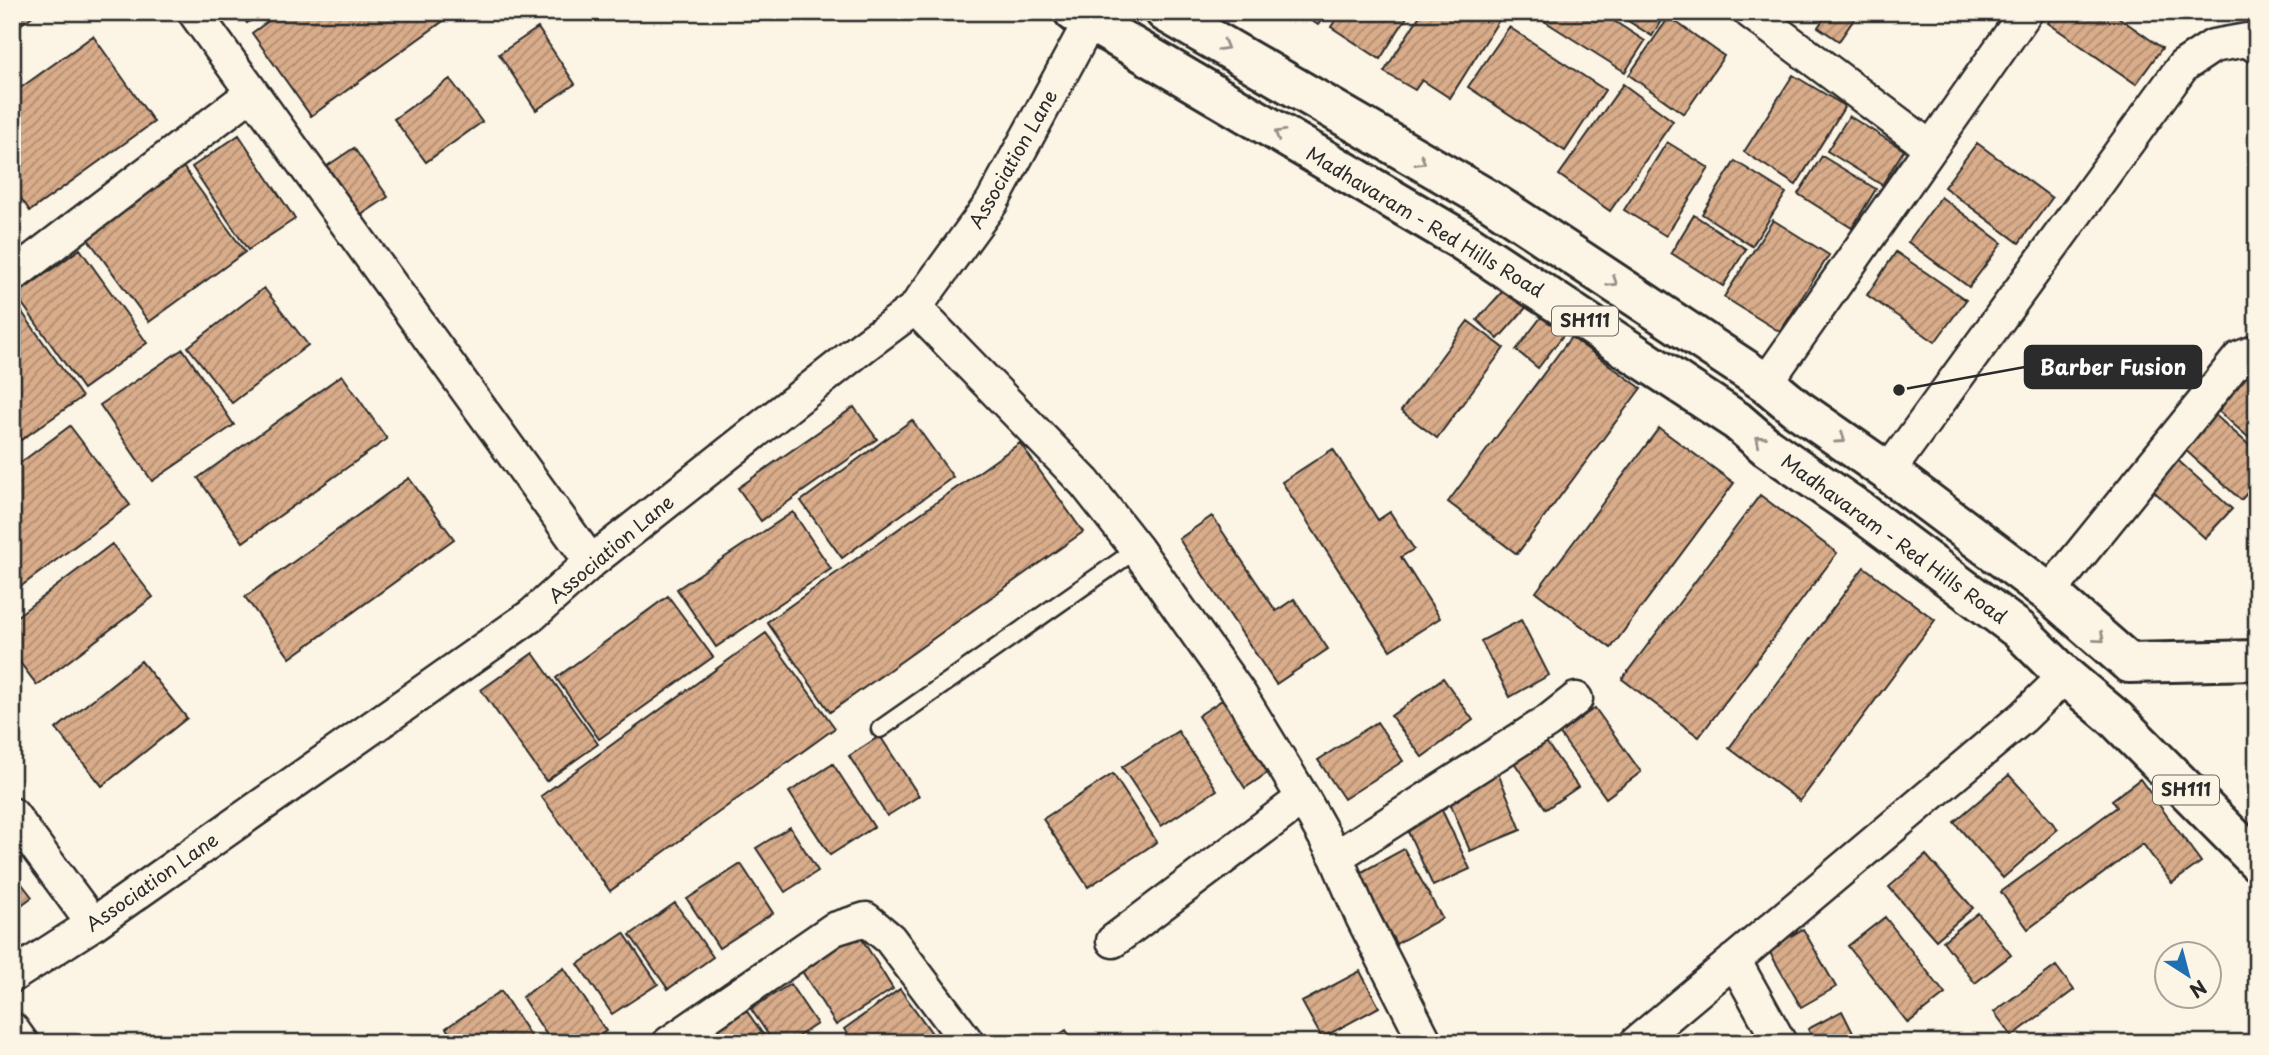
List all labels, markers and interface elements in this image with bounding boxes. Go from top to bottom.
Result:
one-way arrow [1216,38,1229,51]
street label: Association Lane [961,84,1063,233]
one-way arrow [1273,129,1286,142]
street label: Madhavaram - Red Hills Road [1301,139,1550,303]
one-way arrow [1413,153,1426,166]
one-way arrow [1605,274,1618,286]
road number: SH111 [1552,306,1618,335]
callout: Barber Fusion [2025,346,2201,388]
text: Barber Fusion [2040,350,2186,382]
one-way arrow [1833,431,1846,443]
one-way arrow [1755,436,1767,449]
street label: Madhavaram - Red Hills Road [1776,447,2013,630]
street label: Association Lane [541,487,679,609]
one-way arrow [2092,630,2105,642]
road number: SH111 [2153,776,2219,804]
street label: Association Lane [79,825,223,937]
north arrow [2154,940,2224,1010]
text: N [2184,974,2213,1005]

